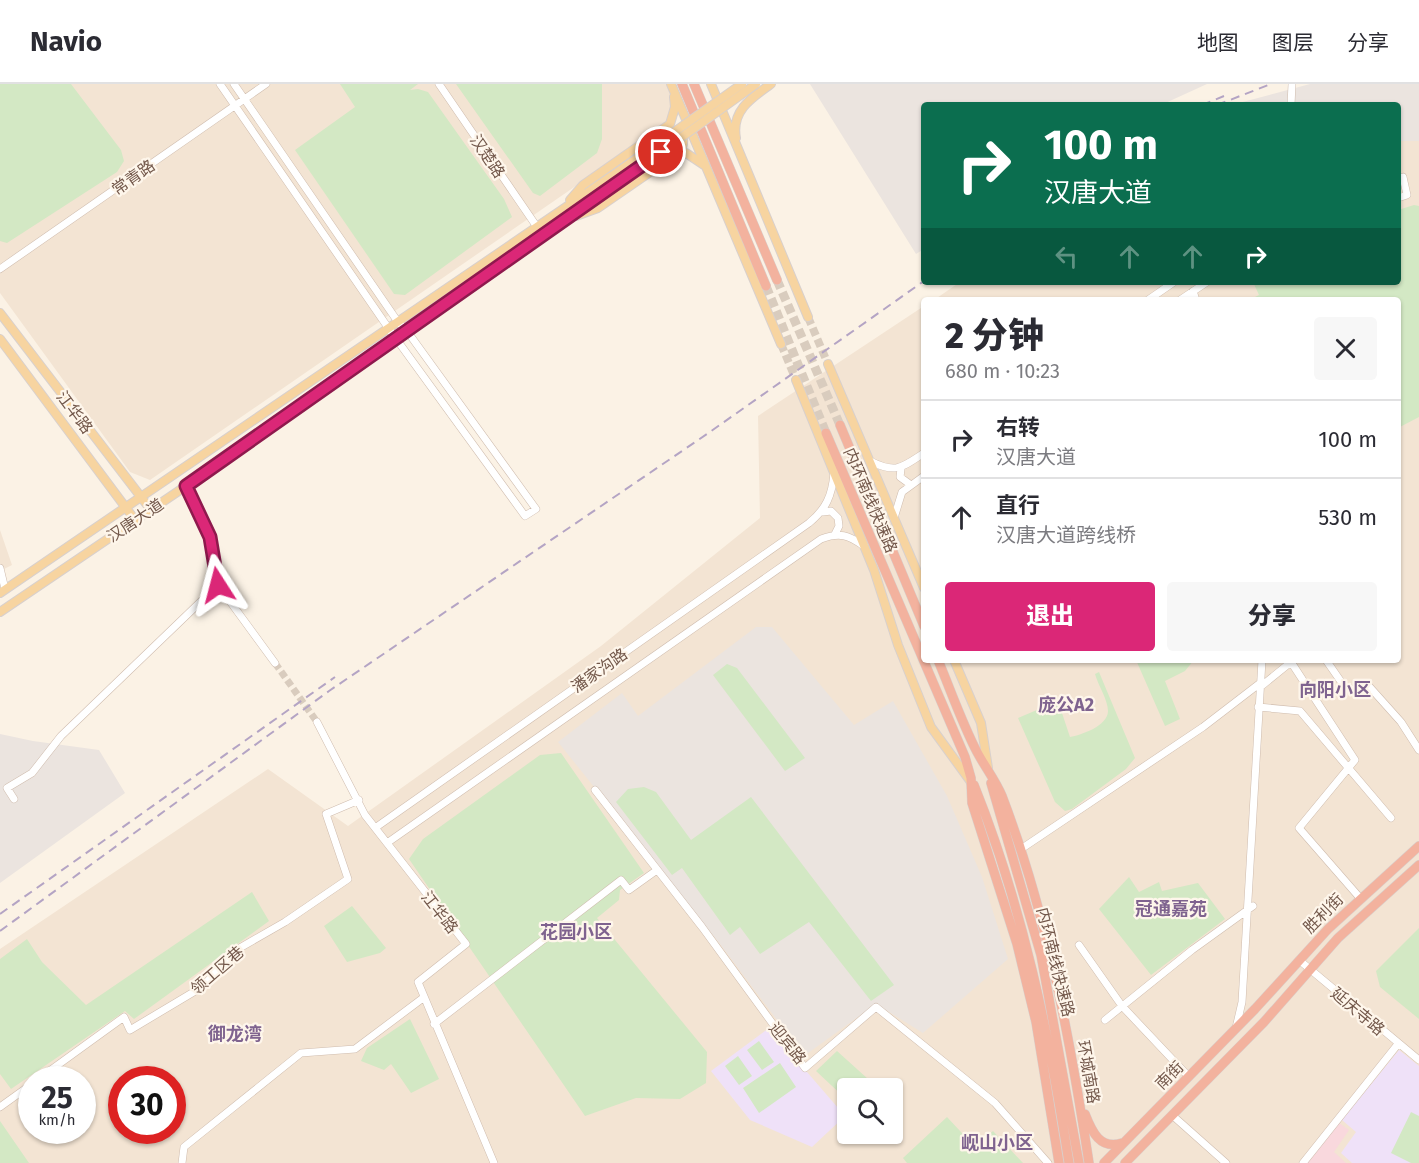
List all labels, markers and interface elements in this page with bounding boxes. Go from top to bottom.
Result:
text: Navio [30,25,102,58]
text: 地图 [1197,30,1239,56]
text: 图层 [1272,30,1314,56]
text: 分享 [1347,30,1389,56]
text: 100 m [1044,120,1158,170]
pin [635,126,686,177]
icon: right [945,126,1023,204]
street label: 汉楚路 [466,131,509,181]
icon: arrive [644,135,677,168]
street label: 常青路 [108,156,158,199]
text: 汉唐大道 [1044,177,1152,209]
icon: left [1050,240,1083,273]
icon: ahead [1113,240,1146,273]
icon: ahead [1176,240,1209,273]
icon: right [1239,240,1272,273]
text: 2 分钟 [945,314,1044,358]
button: close [1314,317,1377,380]
text: 680 m · 10:23 [945,359,1060,383]
street label: 江华路 [53,387,97,437]
text: 右转 [996,414,1040,441]
icon: right [945,423,978,456]
text: 100 m [1318,426,1377,453]
street label: 内环南线快速路 [840,445,901,555]
text: 汉唐大道 [996,445,1076,469]
text: 直行 [996,492,1040,519]
street label: 汉唐大道 [103,495,167,546]
icon: ahead [945,501,978,534]
text: 530 m [1318,504,1377,531]
text: 汉唐大道跨线桥 [996,523,1136,547]
position arrow [186,553,250,617]
button: 退出 [945,582,1155,651]
button: 分享 [1167,582,1377,651]
street label: 潘家沟路 [568,644,631,697]
district label: 向阳小区 [1299,679,1371,701]
district label: 庞公A2 [1038,694,1094,716]
street label: 江华路 [417,888,462,937]
street label: 胜利街 [1300,890,1347,937]
district label: 冠通嘉苑 [1135,898,1207,920]
street label: 内环南线快速路 [1033,905,1078,1019]
district label: 花园小区 [540,921,612,943]
street label: 领工区巷 [187,942,248,999]
street label: 延庆寺路 [1327,984,1388,1039]
street label: 迎宾路 [765,1019,810,1068]
district label: 御龙湾 [207,1023,262,1045]
street label: 环城南路 [1074,1039,1103,1105]
street label: 南街 [1151,1057,1187,1093]
speed limit sign: 30 [108,1066,186,1144]
map controls [837,1078,903,1144]
button: search [837,1078,903,1144]
text: 25 [41,1080,73,1116]
text: km/h [38,1111,76,1129]
district label: 岘山小区 [961,1132,1033,1154]

